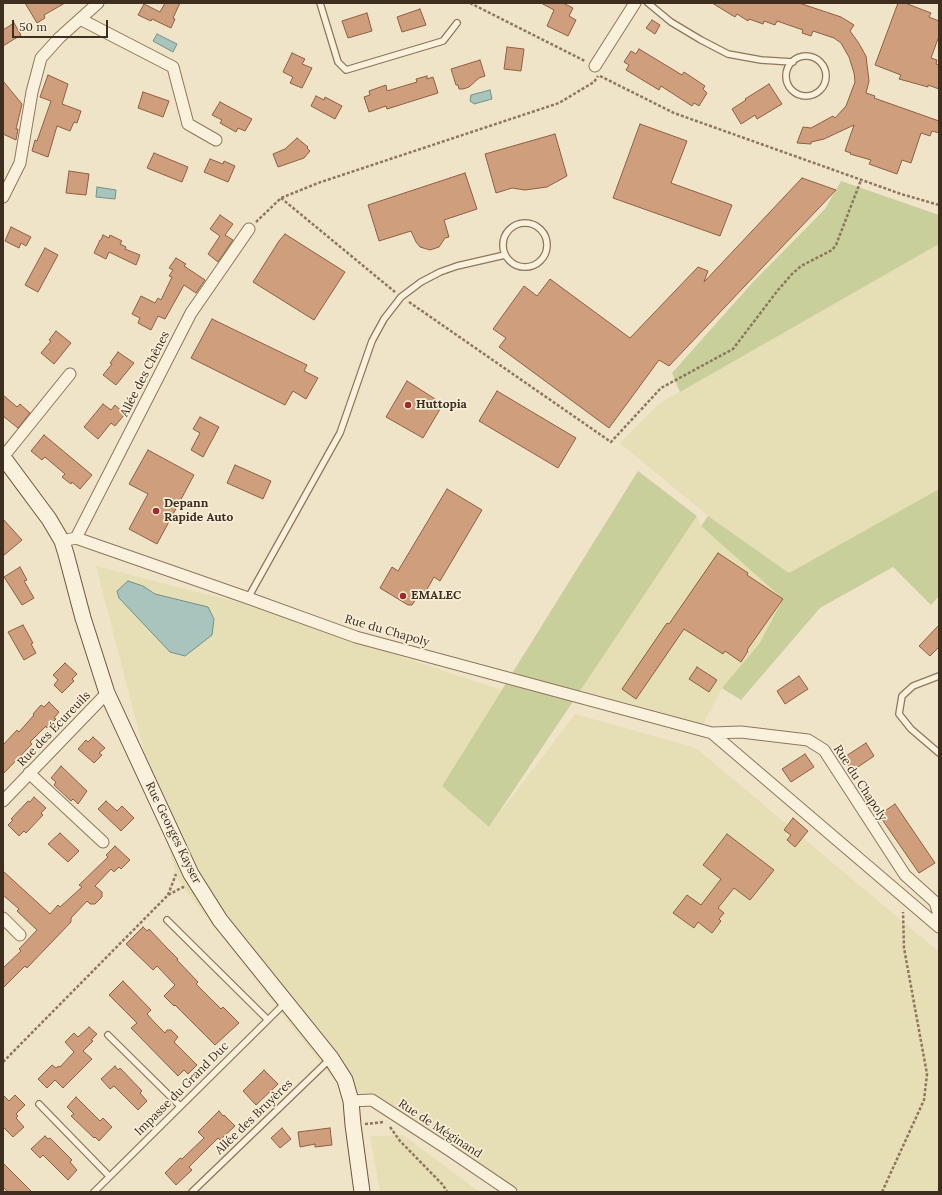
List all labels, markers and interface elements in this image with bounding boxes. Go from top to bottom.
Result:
scale bar [14,12,110,38]
text: 50 m [19,19,47,34]
street label: Allée des Chênes [117,329,173,419]
place label: Huttopia [416,398,467,412]
marker: Huttopia [403,400,413,410]
place label: Depann Rapide Auto [164,497,233,525]
marker: Depann Rapide Auto [151,506,161,516]
place label: EMALEC [411,589,461,603]
marker: EMALEC [398,591,408,601]
street label: Rue du Chapoly [343,612,431,650]
street label: Rue des Écureuils [15,688,93,770]
street label: Rue du Chapoly [830,742,890,824]
street label: Rue Georges Kayser [142,780,204,886]
street label: Impasse du Grand Duc [132,1039,232,1139]
street label: Allée des Bruyères [212,1076,296,1158]
street label: Rue de Méginand [395,1097,485,1161]

